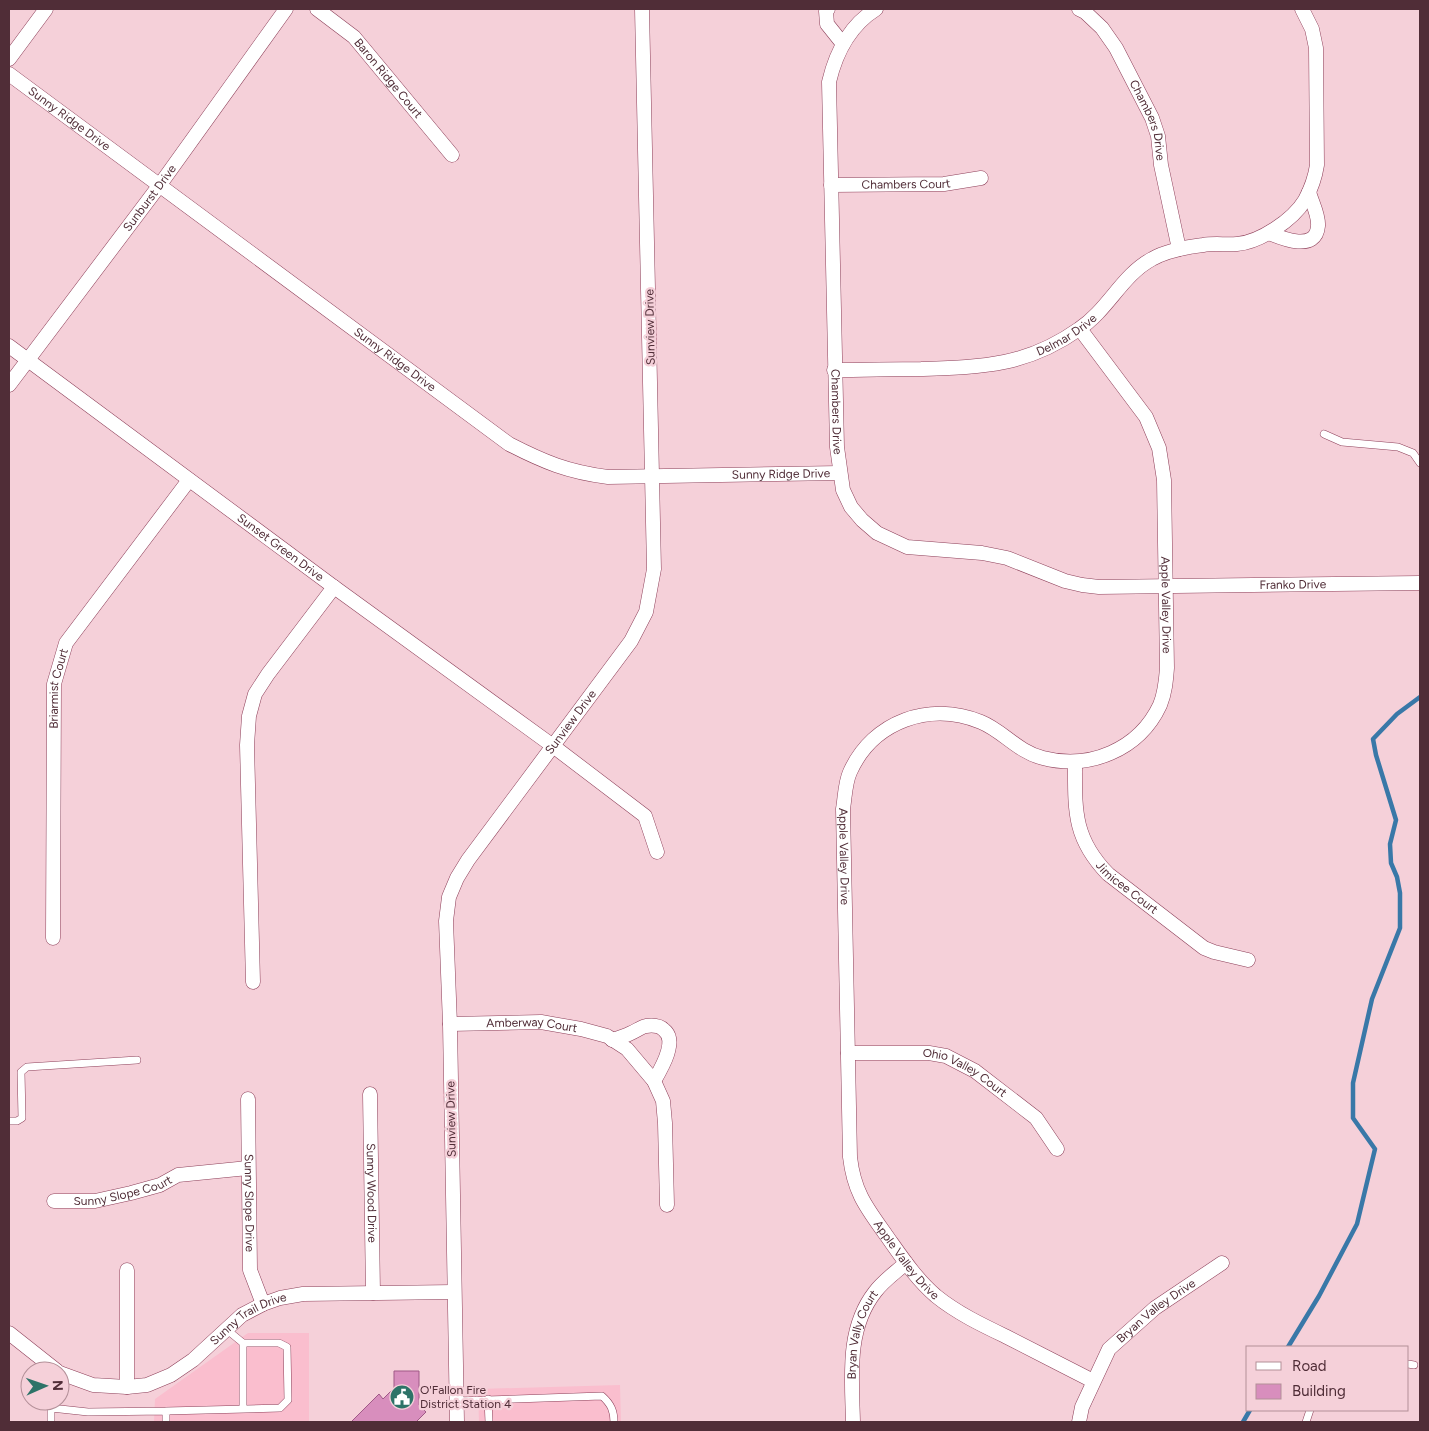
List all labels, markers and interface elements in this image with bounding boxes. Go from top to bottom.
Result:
street label: Baron Ridge Court [351,36,426,121]
street label: Chambers Drive [1127,77,1168,162]
street label: Sunny Ridge Drive [26,84,113,154]
street label: Sunburst Drive [120,162,179,234]
street label: Chambers Court [861,176,952,192]
street label: Sunview Drive [642,288,658,365]
street label: Delmar Drive [1034,311,1100,359]
street label: Sunny Ridge Drive [351,325,439,395]
street label: Chambers Drive [828,369,845,456]
street label: Sunny Ridge Drive [732,466,831,482]
street label: Sunset Green Drive [234,511,327,584]
street label: Apple Valley Drive [1158,556,1174,654]
street label: Franko Drive [1259,577,1327,592]
street label: Briarmist Court [47,646,71,729]
street label: Sunview Drive [542,687,599,757]
street label: Apple Valley Drive [836,808,852,906]
street label: Jimicee Court [1093,859,1161,917]
street label: Amberway Court [486,1015,579,1035]
street label: Ohio Valley Court [923,1046,1010,1100]
street label: Sunview Drive [443,1080,459,1157]
street label: Sunny Wood Drive [364,1143,379,1243]
street label: Sunny Slope Drive [242,1154,257,1253]
street label: Sunny Slope Court [73,1173,175,1208]
street label: Apple Valley Drive [871,1218,942,1303]
street label: Bryan Valley Drive [1114,1276,1198,1346]
street label: Bryan Vally Court [845,1287,881,1379]
street label: Sunny Trail Drive [207,1290,288,1348]
legend [1246,1346,1409,1411]
text: Road [1292,1357,1327,1375]
north arrow [20,1361,70,1411]
text: N [49,1380,66,1391]
text: Building [1292,1382,1346,1400]
place label: O'Fallon Fire District Station 4 [420,1383,512,1411]
public building icon: O'Fallon Fire District Station 4 [389,1384,415,1410]

